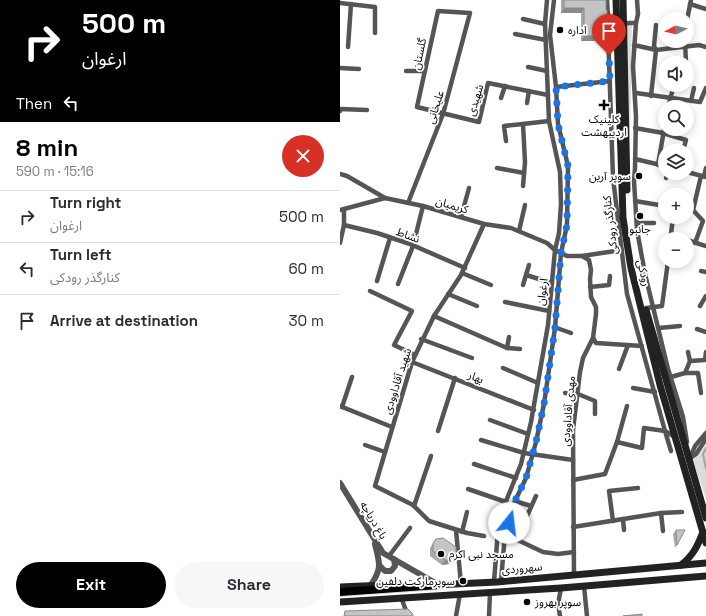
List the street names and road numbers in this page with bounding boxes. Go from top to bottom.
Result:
street label: گلستان [409,36,429,71]
street label: شهیدی [464,82,487,118]
street label: علیخانی [423,88,447,125]
street label: کریمیان [434,194,470,216]
street label: کنارگذر رودکی [599,194,621,255]
street label: نشاط [394,224,422,246]
street label: رودکی [634,258,654,288]
street label: ارغوان [533,278,551,306]
street label: شهید آقاداوودی [380,346,414,416]
street label: بهار [465,367,486,386]
street label: مهدی آقاداوودی [558,375,578,447]
street label: باغ دریاچه [356,498,391,542]
street label: سهروردی [501,559,543,577]

